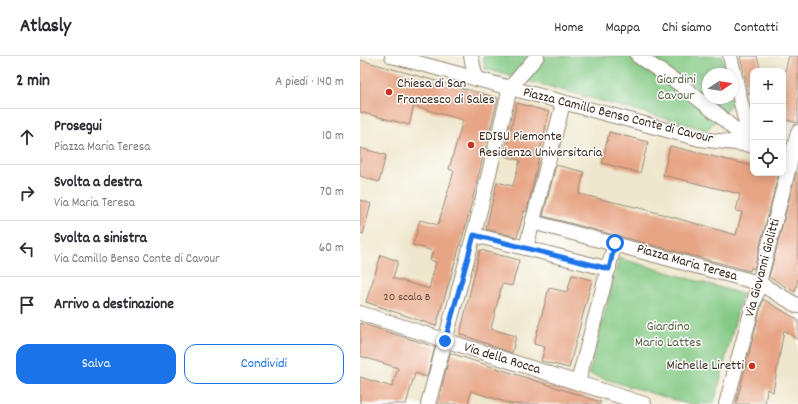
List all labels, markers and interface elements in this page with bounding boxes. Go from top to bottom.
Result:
text: Atlasly [20,14,71,41]
text: Home [554,18,584,38]
text: Mappa [606,18,640,38]
text: Chi siamo [662,18,712,38]
text: Contatti [734,18,778,38]
north arrow [702,68,738,104]
map controls [750,68,786,176]
button: + [750,68,786,104]
text: 2 min [16,70,50,94]
park label: Giardini Cavour [656,70,696,106]
text: A piedi · 140 m [275,73,344,92]
place label: Chiesa di San Francesco di Sales [397,74,495,110]
street label: Piazza Camillo Benso Conte di Cavour [521,83,716,150]
marker: Chiesa di San Francesco di Sales [384,87,394,97]
button: − [750,104,786,140]
text: Prosegui [54,116,102,138]
icon: ahead [16,126,38,148]
text: 10 m [322,127,344,146]
place label: EDISU Piemonte Residenza Universitaria [479,127,603,163]
text: Piazza Maria Teresa [54,138,150,157]
marker: EDISU Piemonte Residenza Universitaria [466,140,476,150]
button: locate [750,140,786,176]
text: Svolta a destra [54,172,142,194]
icon: right [16,182,38,204]
text: 70 m [320,183,344,202]
text: Via Maria Teresa [54,194,135,213]
street label: Via Giovanni Giolitti [740,216,786,319]
text: Svolta a sinistra [54,228,147,250]
route start [606,234,624,252]
icon: left [16,238,38,260]
text: 60 m [319,239,344,258]
street label: Piazza Maria Teresa [634,239,740,287]
text: Via Camillo Benso Conte di Cavour [54,250,220,269]
house number: 20 scala B [384,289,431,306]
icon: arrive [16,294,38,316]
text: Arrivo a destinazione [54,294,174,316]
park label: Giardino Mario Lattes [635,317,701,353]
route end [436,332,454,350]
street label: Via della Rocca [461,338,543,380]
button: Salva [16,344,176,384]
button: Condividi [184,344,344,384]
place label: Michelle Liretti [666,356,744,376]
marker: Michelle Liretti [747,361,757,371]

